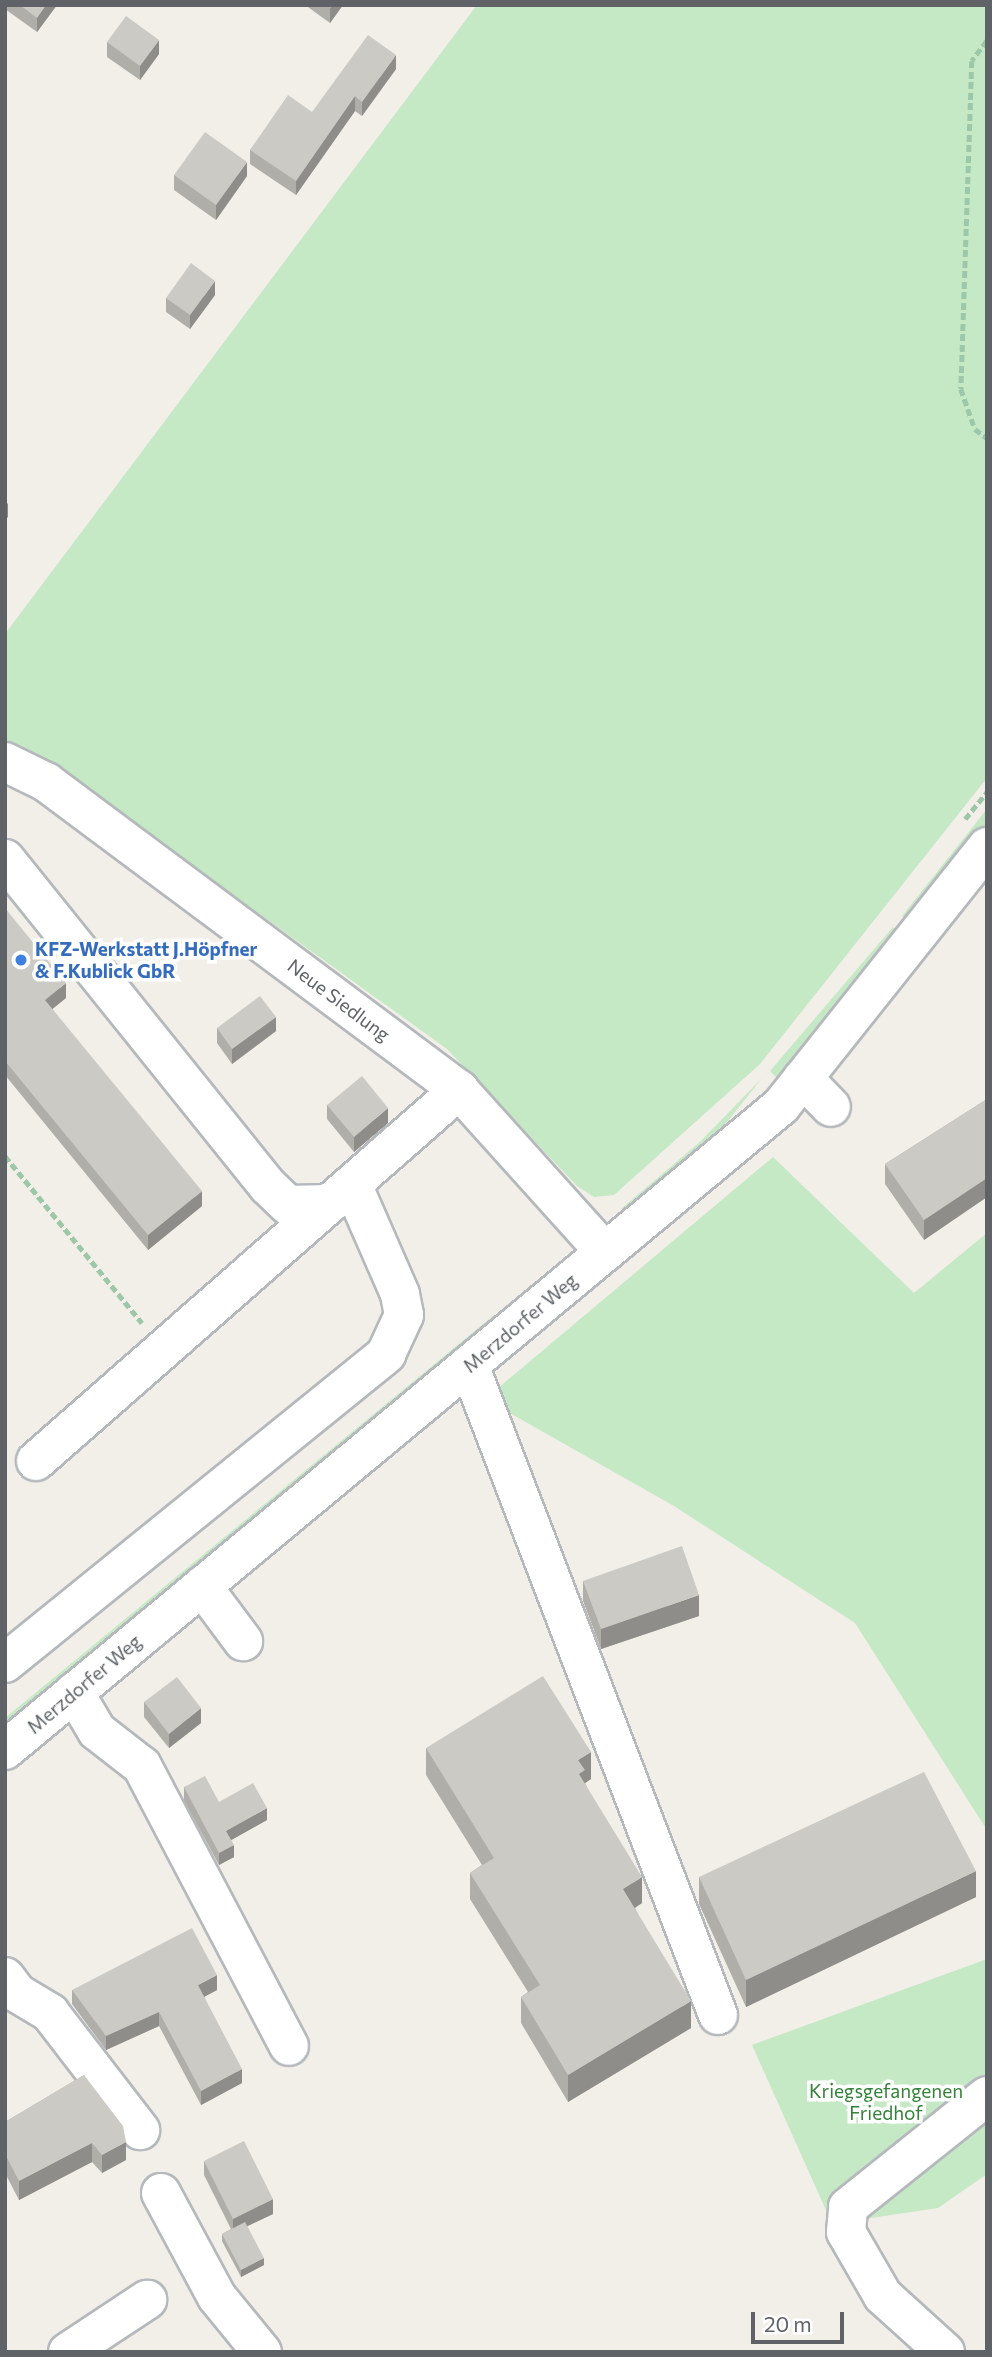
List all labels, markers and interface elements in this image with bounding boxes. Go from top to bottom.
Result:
place label: KFZ-Werkstatt J.Höpfner & F.Kublick GbR [35,938,257,982]
marker: KFZ-Werkstatt J.Höpfner & F.Kublick GbR [13,952,29,968]
street label: Neue Siedlung [283,954,395,1046]
street label: Merzdorfer Weg [458,1269,582,1377]
street label: Merzdorfer Weg [22,1630,146,1738]
park label: Kriegsgefangenen Friedhof [809,2080,963,2124]
scale bar [754,2298,847,2342]
text: 20 m [764,2311,812,2336]

